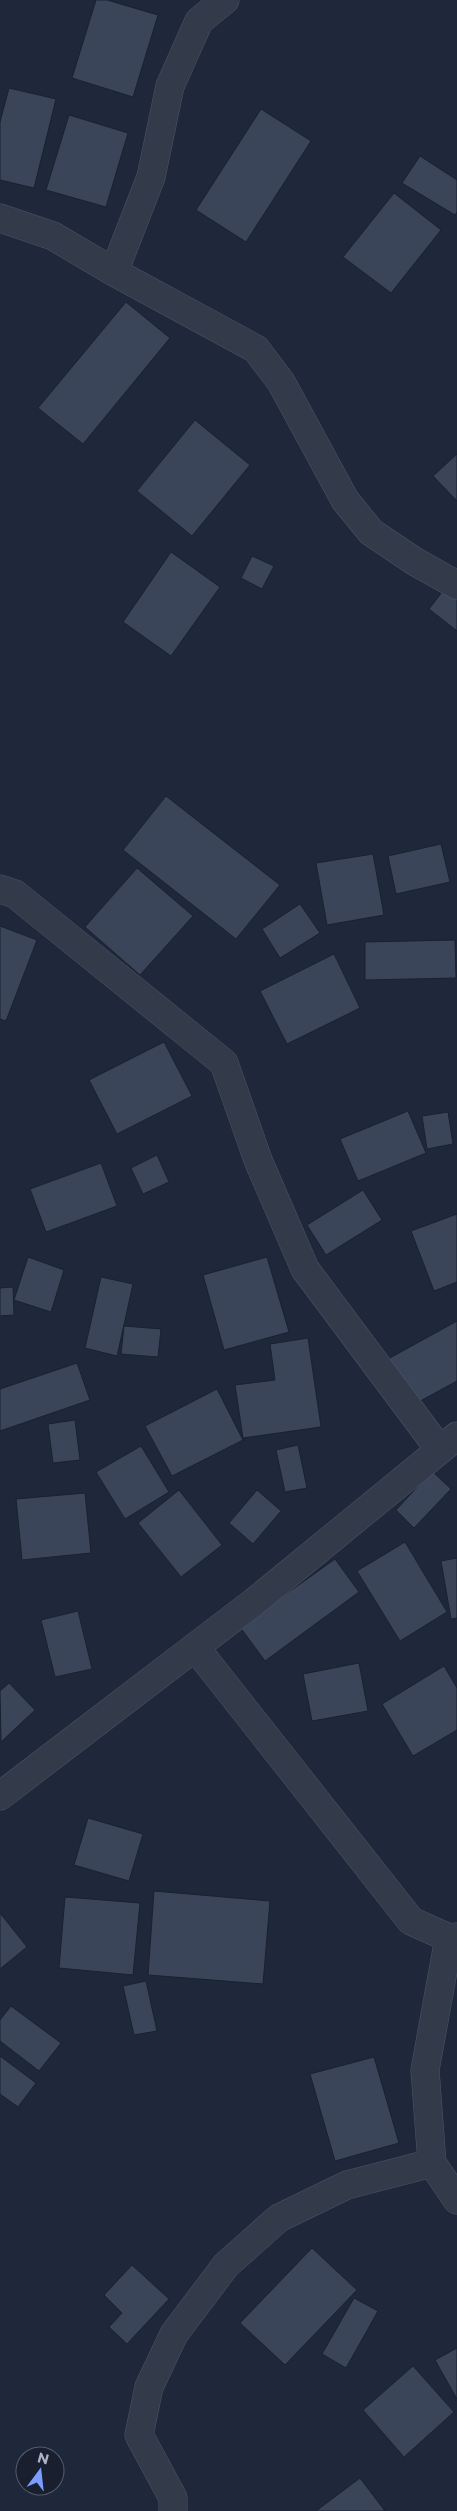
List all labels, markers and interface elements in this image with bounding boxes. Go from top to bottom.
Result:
north arrow [15,2446,65,2496]
text: N [36,2448,51,2469]

